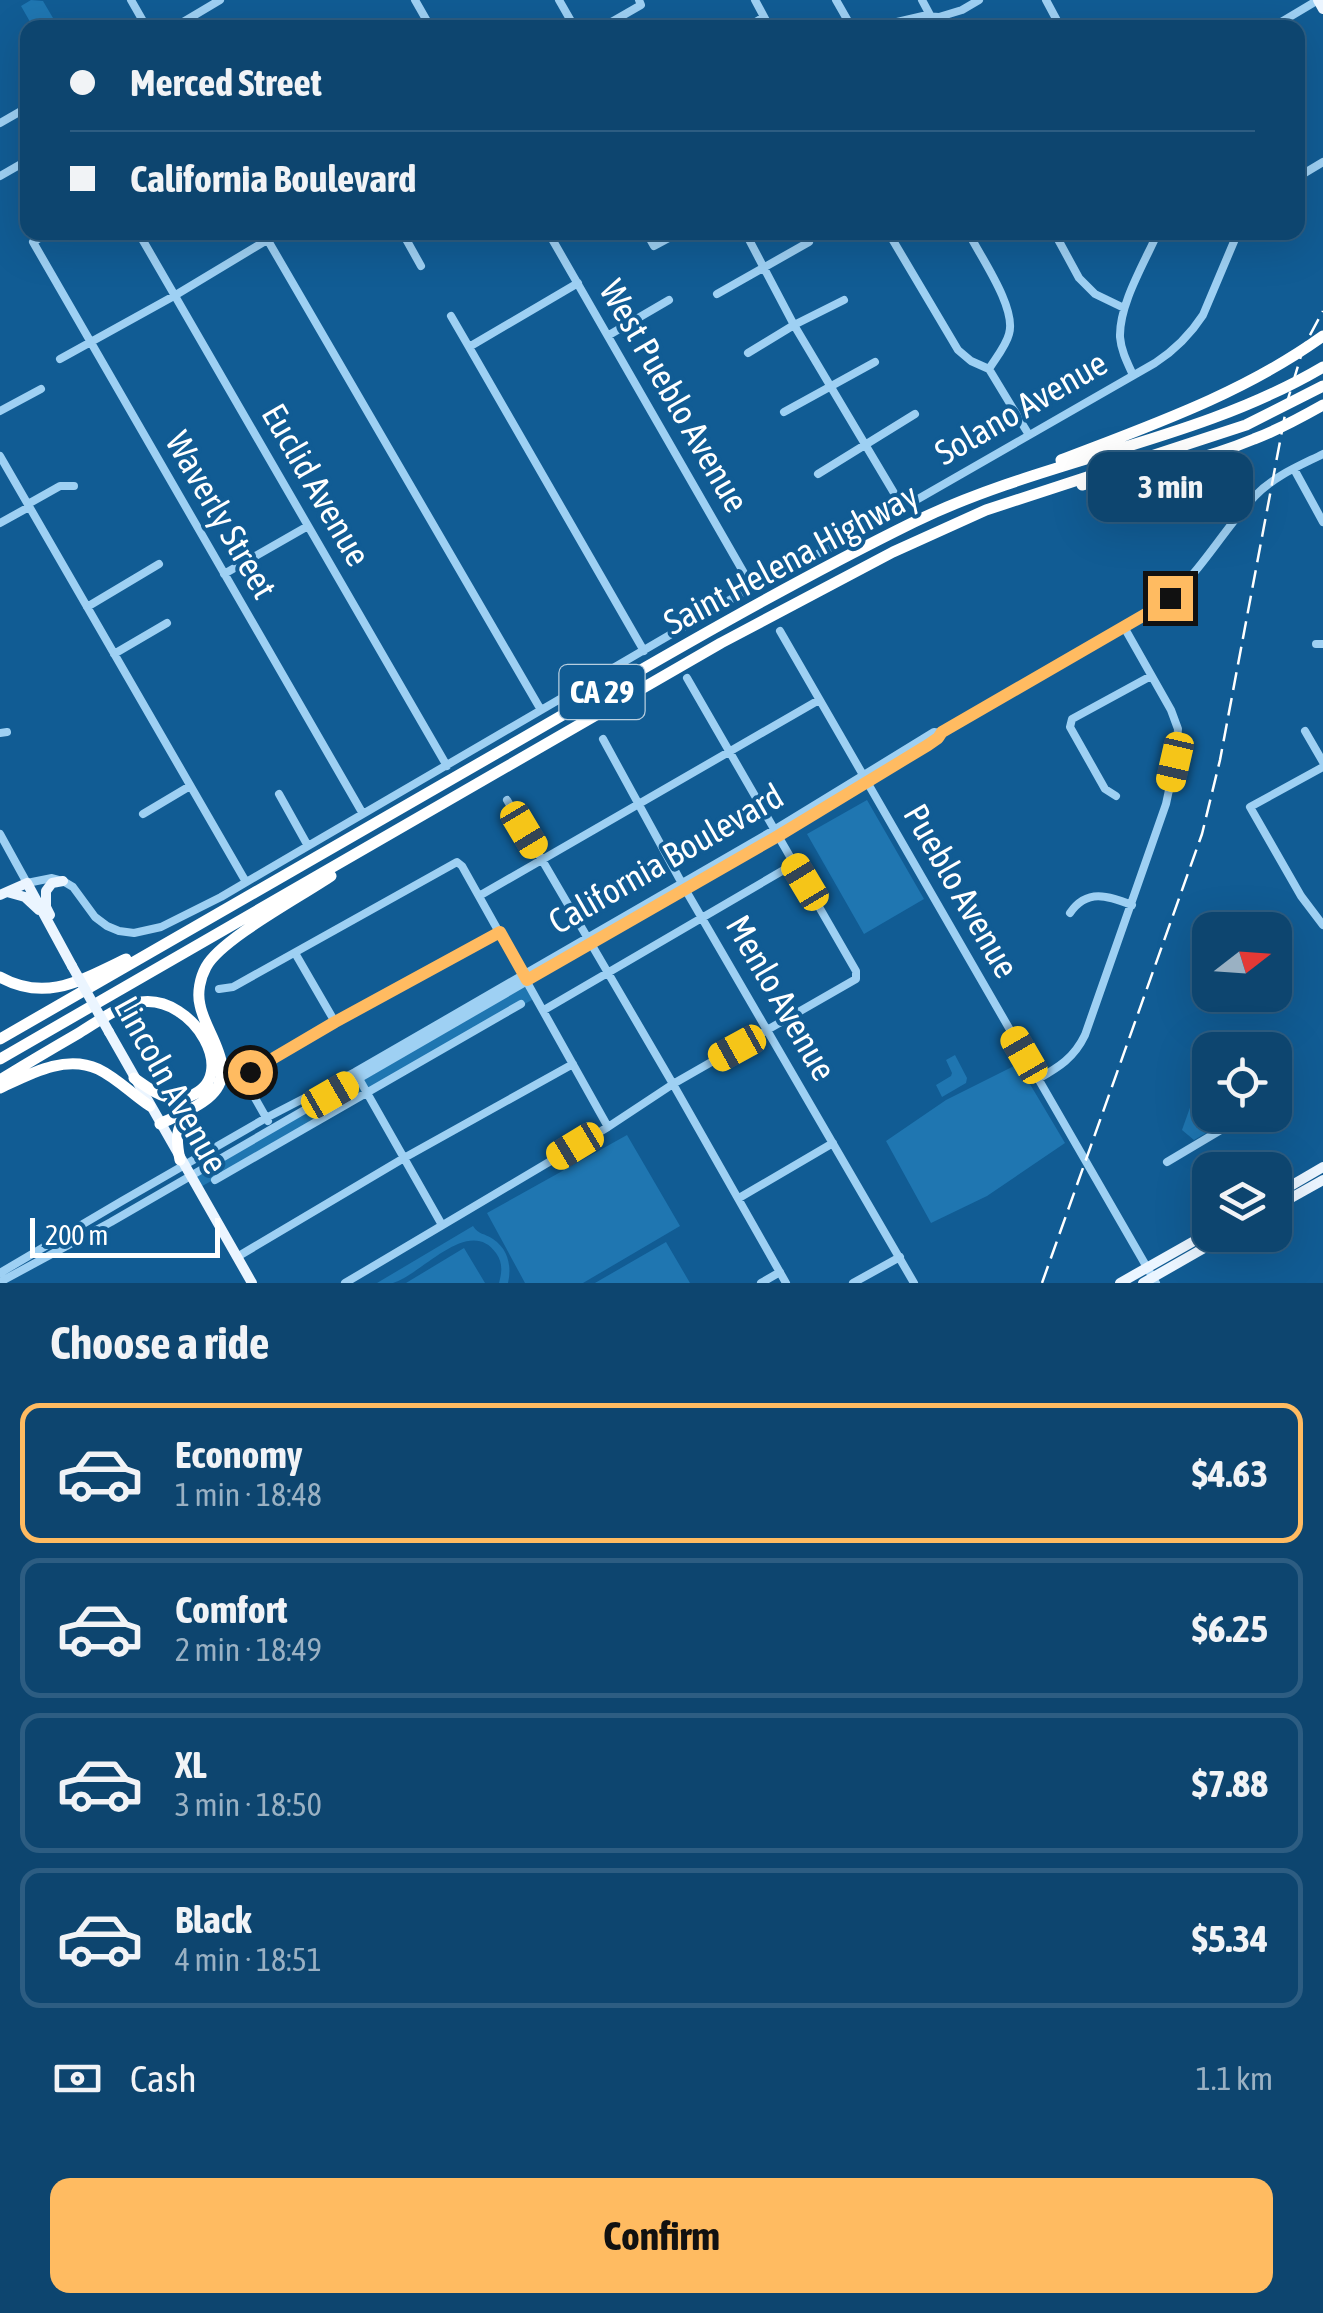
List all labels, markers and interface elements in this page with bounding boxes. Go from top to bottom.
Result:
text: Merced Street [130,61,322,104]
text: California Boulevard [130,157,416,200]
street label: West Pueblo Avenue [592,272,757,519]
street label: Solano Avenue [927,342,1114,472]
street label: Euclid Avenue [254,396,379,573]
street label: Waverly Street [158,424,286,605]
callout: 3 min [1088,453,1252,523]
text: 3 min [1138,468,1203,505]
street label: Saint Helena Highway [657,474,924,642]
route end [1148,576,1193,621]
road number: CA 29 [560,665,644,719]
car [1154,729,1196,795]
street label: California Boulevard [541,775,790,941]
car [496,797,552,863]
street label: Pueblo Avenue [896,797,1028,984]
car [777,849,833,915]
street label: Menlo Avenue [719,908,845,1087]
north arrow [1192,912,1292,1012]
map controls [1192,912,1292,1252]
street label: Lincoln Avenue [107,989,237,1180]
car [703,1020,771,1076]
car [996,1022,1052,1088]
button: locate [1192,1032,1292,1132]
route start [228,1050,273,1095]
car [297,1067,363,1123]
car [542,1118,608,1174]
button: layers [1192,1152,1292,1252]
scale bar [30,1213,220,1258]
text: 200 m [45,1219,108,1251]
text: Choose a ride [50,1317,269,1369]
icon: car [55,1428,145,1518]
text: Economy [175,1433,302,1476]
text: $4.63 [1192,1452,1268,1495]
text: 1 min · 18:48 [175,1476,322,1513]
icon: car [55,1583,145,1673]
text: Comfort [175,1588,287,1631]
text: $6.25 [1192,1607,1268,1650]
text: 2 min · 18:49 [175,1631,322,1668]
icon: car [55,1738,145,1828]
text: XL [175,1743,207,1786]
text: $7.88 [1192,1762,1268,1805]
text: 3 min · 18:50 [175,1786,322,1823]
icon: car [55,1893,145,1983]
text: Black [175,1898,252,1941]
text: $5.34 [1192,1917,1268,1960]
text: 4 min · 18:51 [175,1941,322,1978]
icon: cash [50,2051,105,2106]
text: Cash [130,2057,197,2100]
text: 1.1 km [1196,2060,1273,2097]
button: Confirm [50,2178,1273,2293]

